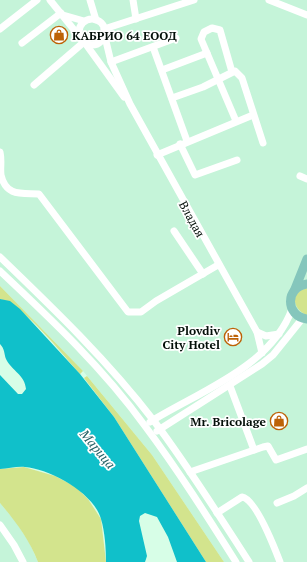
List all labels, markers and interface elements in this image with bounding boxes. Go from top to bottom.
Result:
shop icon: КАБРИО 64 ЕООД [49,25,69,45]
place label: КАБРИО 64 ЕООД [72,28,177,43]
street label: Владая [176,198,208,240]
place label: Plovdiv City Hotel [162,323,221,352]
hotel icon: Plovdiv City Hotel [223,327,243,347]
shop icon: Mr. Bricolage [269,411,289,431]
place label: Mr. Bricolage [190,414,267,429]
water label: Марица [76,425,120,473]

